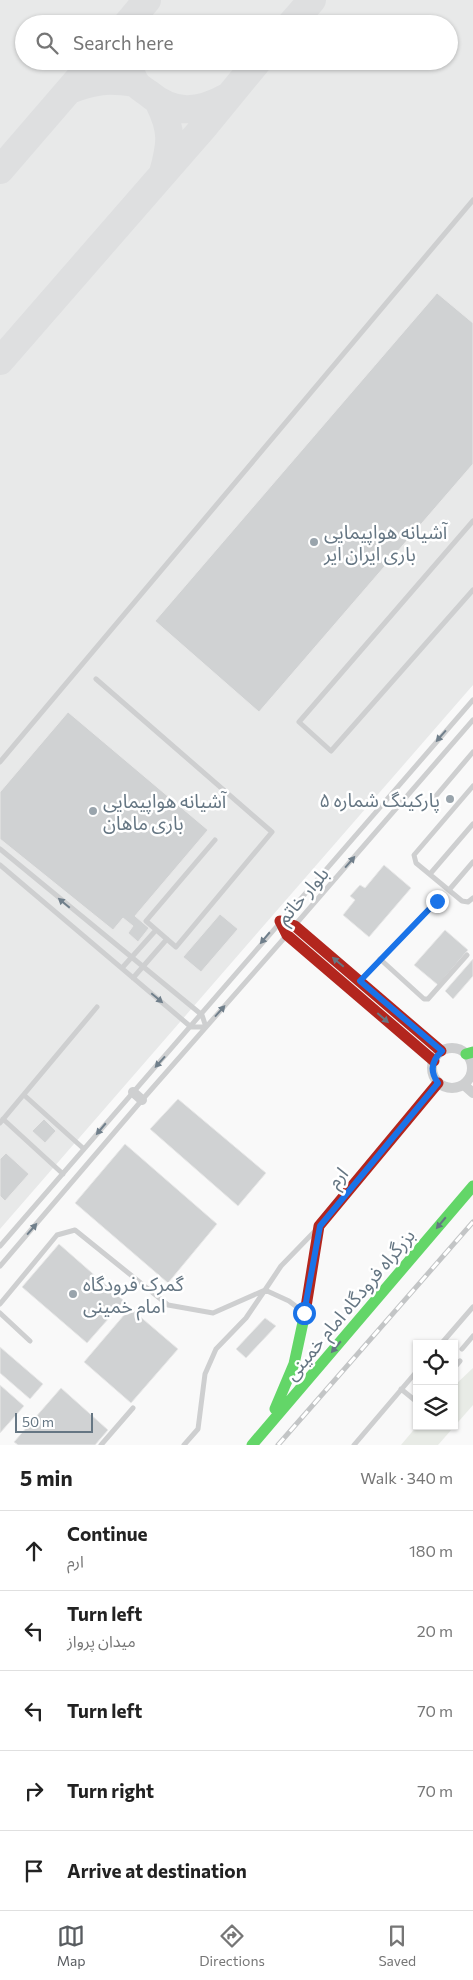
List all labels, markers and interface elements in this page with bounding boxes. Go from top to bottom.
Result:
search box [15,15,458,70]
icon: search [33,29,61,57]
text: Search here [73,31,173,54]
place label: آشیانه هواپیمایی باری ایران ایر [323,520,449,566]
marker: آشیانه هواپیمایی باری ایران ایر [308,536,320,548]
one-way arrow [435,730,447,742]
place label: پارکینگ شماره ۵ [319,788,440,813]
place label: آشیانه هواپیمایی باری ماهان [103,789,228,835]
marker: پارکینگ شماره ۵ [444,793,456,805]
marker: آشیانه هواپیمایی باری ماهان [87,805,99,817]
one-way arrow [344,856,355,868]
street label: بلوار خاتم [271,862,336,931]
route end [426,890,449,913]
one-way arrow [58,897,71,908]
one-way arrow [260,932,271,945]
one-way arrow [332,957,345,968]
one-way arrow [151,992,163,1004]
one-way arrow [214,1005,226,1017]
one-way arrow [377,1012,390,1023]
one-way arrow [154,1055,166,1067]
one-way arrow [96,1123,107,1135]
street label: ارم [322,1162,355,1195]
one-way arrow [436,1217,447,1230]
one-way arrow [26,1222,37,1235]
street label: بزرگراه فرودگاه امام خمینی [279,1224,422,1387]
place label: گمرک فرودگاه امام خمینی [83,1272,185,1321]
marker: گمرک فرودگاه امام خمینی [67,1288,79,1300]
route start [293,1302,316,1325]
map controls [413,1340,458,1430]
button: locate [413,1340,458,1385]
one-way arrow [331,1341,342,1353]
button: layers [413,1385,458,1430]
scale bar [15,1410,92,1433]
text: 50 m [22,1413,54,1430]
text: 5 min [20,1465,73,1490]
text: Walk · 340 m [360,1468,453,1487]
text: Continue [67,1522,147,1545]
icon: ahead [20,1537,48,1565]
text: 180 m [409,1541,453,1560]
text: ارم [67,1551,84,1570]
text: Turn left [67,1602,142,1625]
icon: left [20,1617,48,1645]
text: 20 m [417,1621,453,1640]
text: میدان پرواز [67,1631,136,1650]
icon: left [20,1697,48,1725]
text: Turn left [67,1699,142,1722]
text: 70 m [417,1701,453,1720]
icon: right [20,1777,48,1805]
text: Turn right [67,1779,154,1802]
text: 70 m [417,1781,453,1800]
icon: arrive [20,1857,48,1885]
text: Arrive at destination [67,1859,247,1882]
tab: Map [57,1922,86,1969]
tab: Directions [199,1922,265,1969]
tab: Saved [378,1922,416,1969]

